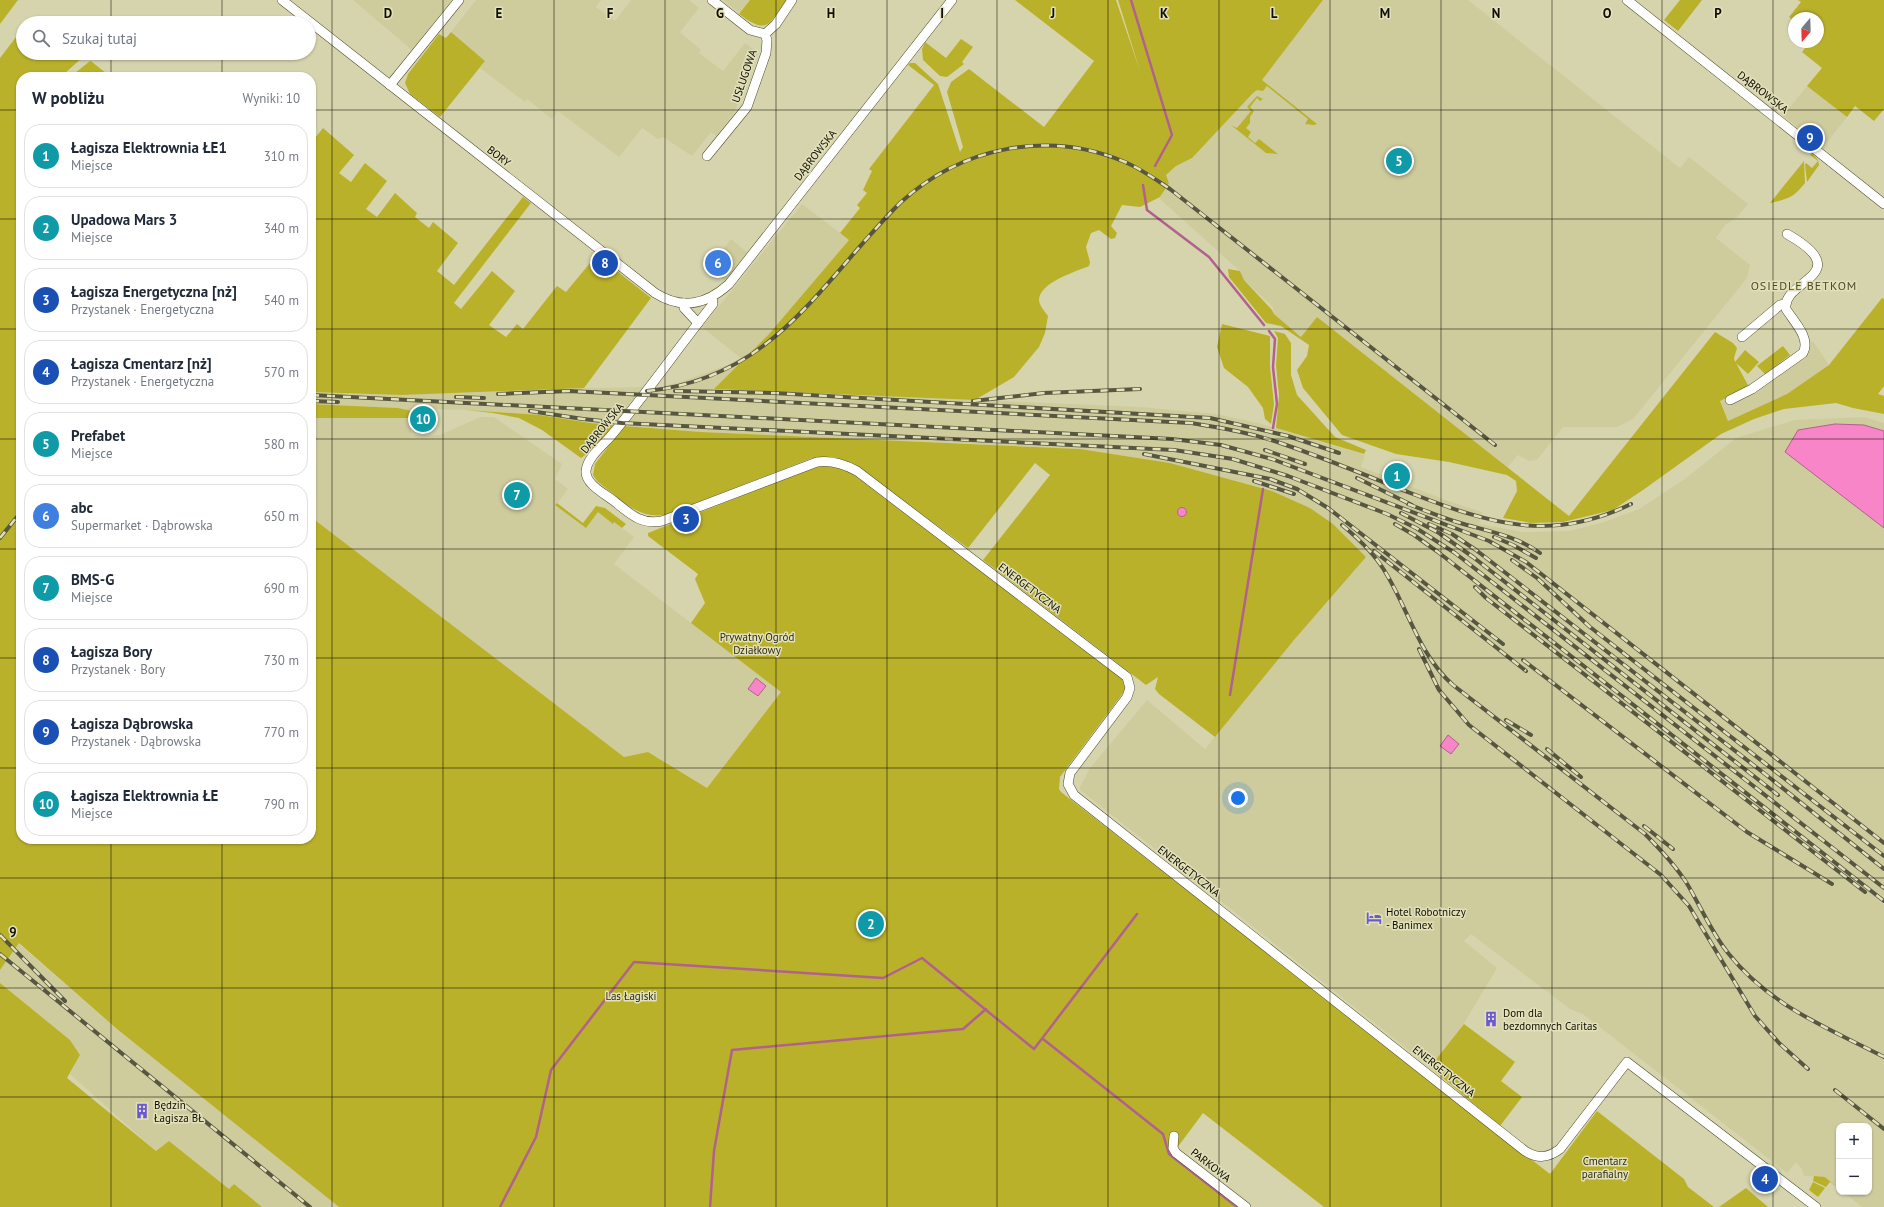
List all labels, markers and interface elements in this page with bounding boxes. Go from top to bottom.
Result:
text: D [384,5,392,22]
text: E [496,5,503,22]
text: F [607,5,614,22]
text: G [716,5,724,22]
text: H [827,5,835,22]
text: I [940,5,944,22]
text: J [1050,5,1055,22]
text: K [1160,5,1168,22]
text: L [1271,5,1278,22]
text: M [1380,5,1390,22]
text: N [1492,5,1500,22]
text: O [1603,5,1612,22]
text: P [1714,5,1722,22]
north arrow [1788,12,1824,48]
search box [16,16,316,60]
icon: search [30,27,52,49]
text: Szukaj tutaj [62,29,137,48]
street label: USŁUGOWA [728,47,760,104]
street label: DĄBROWSKA [1735,68,1792,117]
text: W pobliżu [32,87,104,109]
text: Wyniki: 10 [243,90,300,107]
pin: 9 [1797,123,1823,153]
street label: DĄBROWSKA [791,126,840,183]
text: Łagisza Elektrownia ŁE1 [71,138,227,157]
street label: BORY [484,142,514,170]
pin: 5 [1386,146,1412,176]
text: 1 [42,148,50,165]
text: 310 m [264,148,299,165]
text: Miejsce [71,157,112,174]
text: Upadowa Mars 3 [71,210,177,229]
text: 2 [42,220,50,237]
text: 340 m [264,220,299,237]
text: Miejsce [71,229,112,246]
pin: 8 [592,248,618,278]
pin: 6 [705,248,731,278]
district label: OSIEDLE BETKOM [1751,278,1857,293]
text: Łagisza Energetyczna [nż] [71,282,237,301]
text: 3 [42,292,50,309]
text: 540 m [264,292,299,309]
text: Przystanek · Energetyczna [71,301,214,318]
text: Łagisza Cmentarz [nż] [71,354,212,373]
text: 4 [42,364,50,381]
text: 570 m [264,364,299,381]
text: Przystanek · Energetyczna [71,373,214,390]
street label: DĄBROWSKA [577,399,627,456]
pin: 10 [410,404,436,434]
text: Prefabet [71,426,125,445]
text: 5 [42,436,50,453]
text: 580 m [264,436,299,453]
text: Miejsce [71,445,112,462]
pin: 1 [1384,461,1410,491]
pin: 7 [504,480,530,510]
text: abc [71,498,93,517]
pin: 3 [673,504,699,534]
text: 6 [42,508,50,525]
text: 650 m [264,508,299,525]
text: Supermarket · Dąbrowska [71,517,213,534]
street label: ENERGETYCZNA [996,560,1065,617]
text: BMS-G [71,570,114,589]
text: 7 [42,580,50,597]
text: 690 m [264,580,299,597]
text: Miejsce [71,589,112,606]
park label: Prywatny Ogród Działkowy [720,630,794,657]
text: Łagisza Bory [71,642,152,661]
text: 8 [42,652,50,669]
text: 730 m [264,652,299,669]
text: Przystanek · Bory [71,661,165,678]
text: Łagisza Dąbrowska [71,714,193,733]
text: 9 [42,724,50,741]
text: 770 m [264,724,299,741]
text: Przystanek · Dąbrowska [71,733,201,750]
text: Łagisza Elektrownia ŁE [71,786,218,805]
your location [1228,788,1248,808]
text: 10 [39,796,53,813]
text: 790 m [264,796,299,813]
text: Miejsce [71,805,112,822]
street label: ENERGETYCZNA [1155,842,1223,900]
place label: Hotel Robotniczy - Banimex [1386,905,1467,932]
pin: 2 [858,909,884,939]
hotel icon: Hotel Robotniczy - Banimex [1365,909,1383,927]
text: 9 [9,924,17,941]
park label: Las Łagiski [605,989,657,1003]
place label: Dom dla bezdomnych Caritas [1503,1006,1597,1033]
building icon: Dom dla bezdomnych Caritas [1482,1010,1500,1028]
street label: ENERGETYCZNA [1410,1042,1478,1100]
place label: Będzin Łagisza BŁ [154,1098,204,1125]
building icon: Będzin Łagisza BŁ [133,1102,151,1120]
map controls [1836,1123,1872,1195]
button: + [1836,1123,1872,1159]
street label: PARKOWA [1188,1145,1234,1185]
park label: Cmentarz parafialny [1582,1154,1629,1181]
button: − [1836,1159,1872,1195]
pin: 4 [1752,1164,1778,1194]

